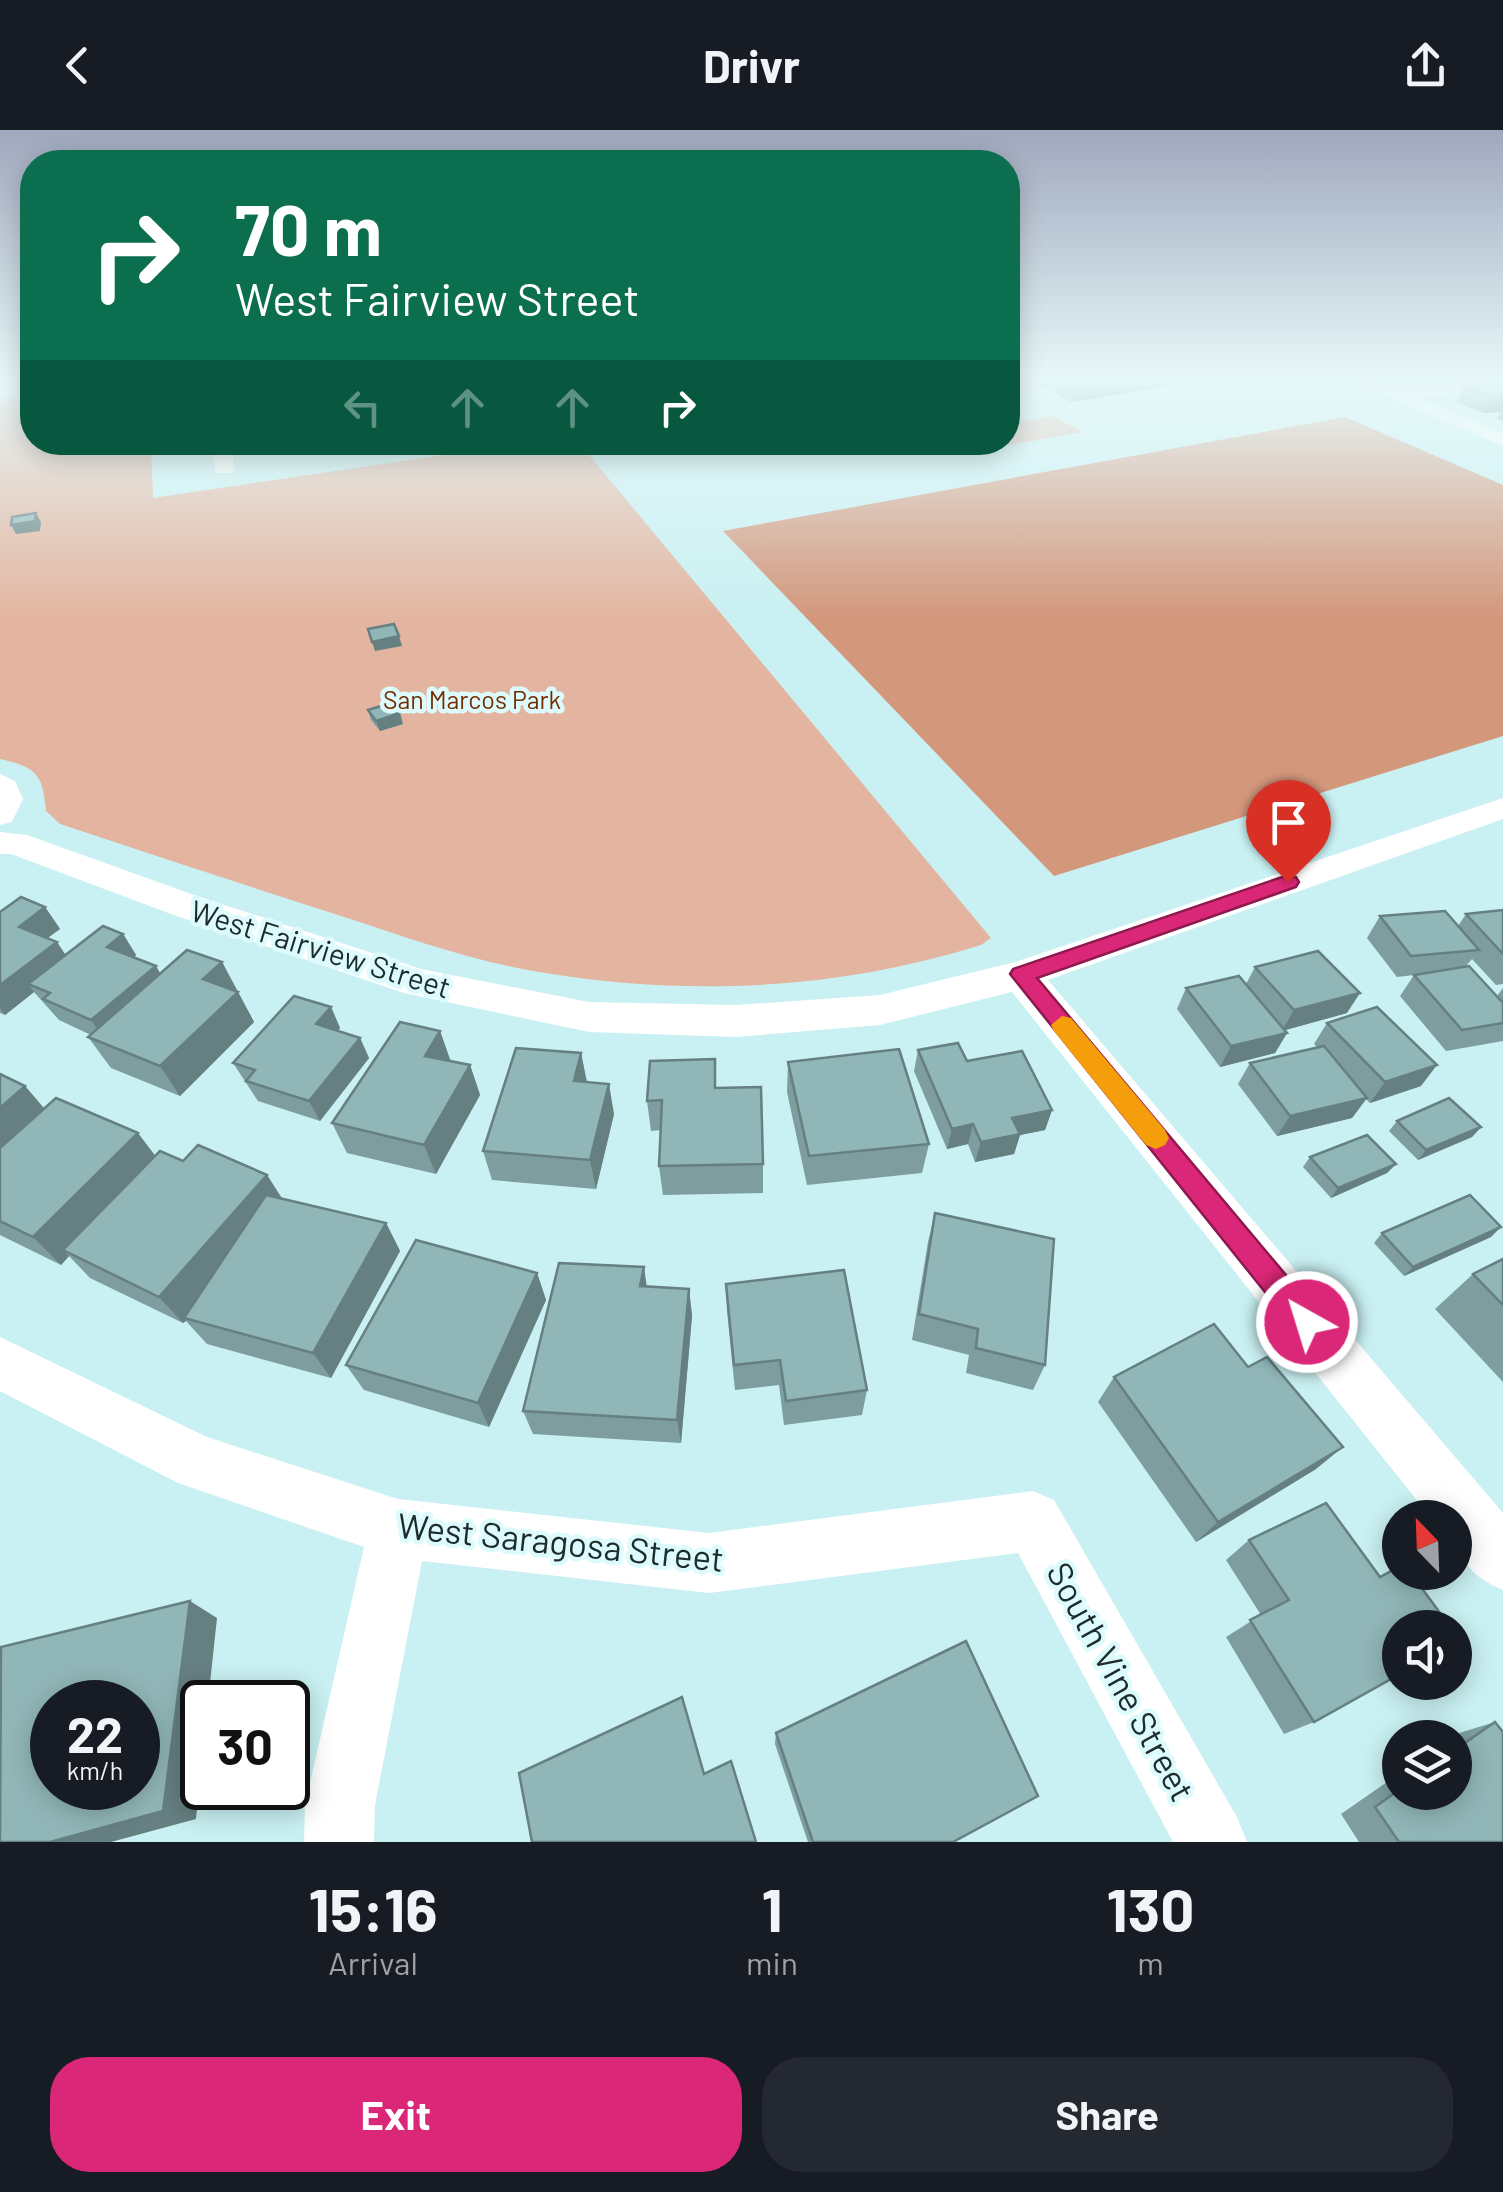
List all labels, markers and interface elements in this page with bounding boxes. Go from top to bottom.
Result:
icon: back [50,38,105,93]
text: Drivr [703,38,800,92]
icon: share [1398,38,1453,93]
text: 70 m [235,186,382,270]
icon: right [70,190,200,320]
text: West Fairview Street [235,271,640,325]
icon: left [335,380,390,435]
icon: ahead [440,380,495,435]
icon: ahead [545,380,600,435]
icon: right [650,380,705,435]
park label: San Marcos Park [383,684,561,714]
pin [1246,780,1331,883]
icon: arrive [1261,795,1316,850]
street label: West Fairview Street [187,891,455,1005]
position arrow [1255,1270,1359,1374]
north arrow [1382,1500,1472,1590]
map controls [1382,1500,1472,1810]
street label: West Saragosa Street [396,1503,726,1579]
street label: South Vine Street [1039,1554,1205,1808]
button: sound [1382,1610,1472,1700]
speed limit sign: 30 [180,1680,310,1810]
text: 22 [67,1703,123,1763]
button: layers [1382,1720,1472,1810]
text: km/h [67,1755,123,1785]
text: 15:16 [309,1872,437,1944]
text: 1 [761,1872,783,1944]
text: 130 [1107,1872,1194,1944]
text: Arrival [328,1943,418,1981]
text: min [746,1943,798,1981]
text: m [1137,1943,1164,1981]
button: Exit [50,2057,742,2172]
button: Share [762,2057,1453,2172]

